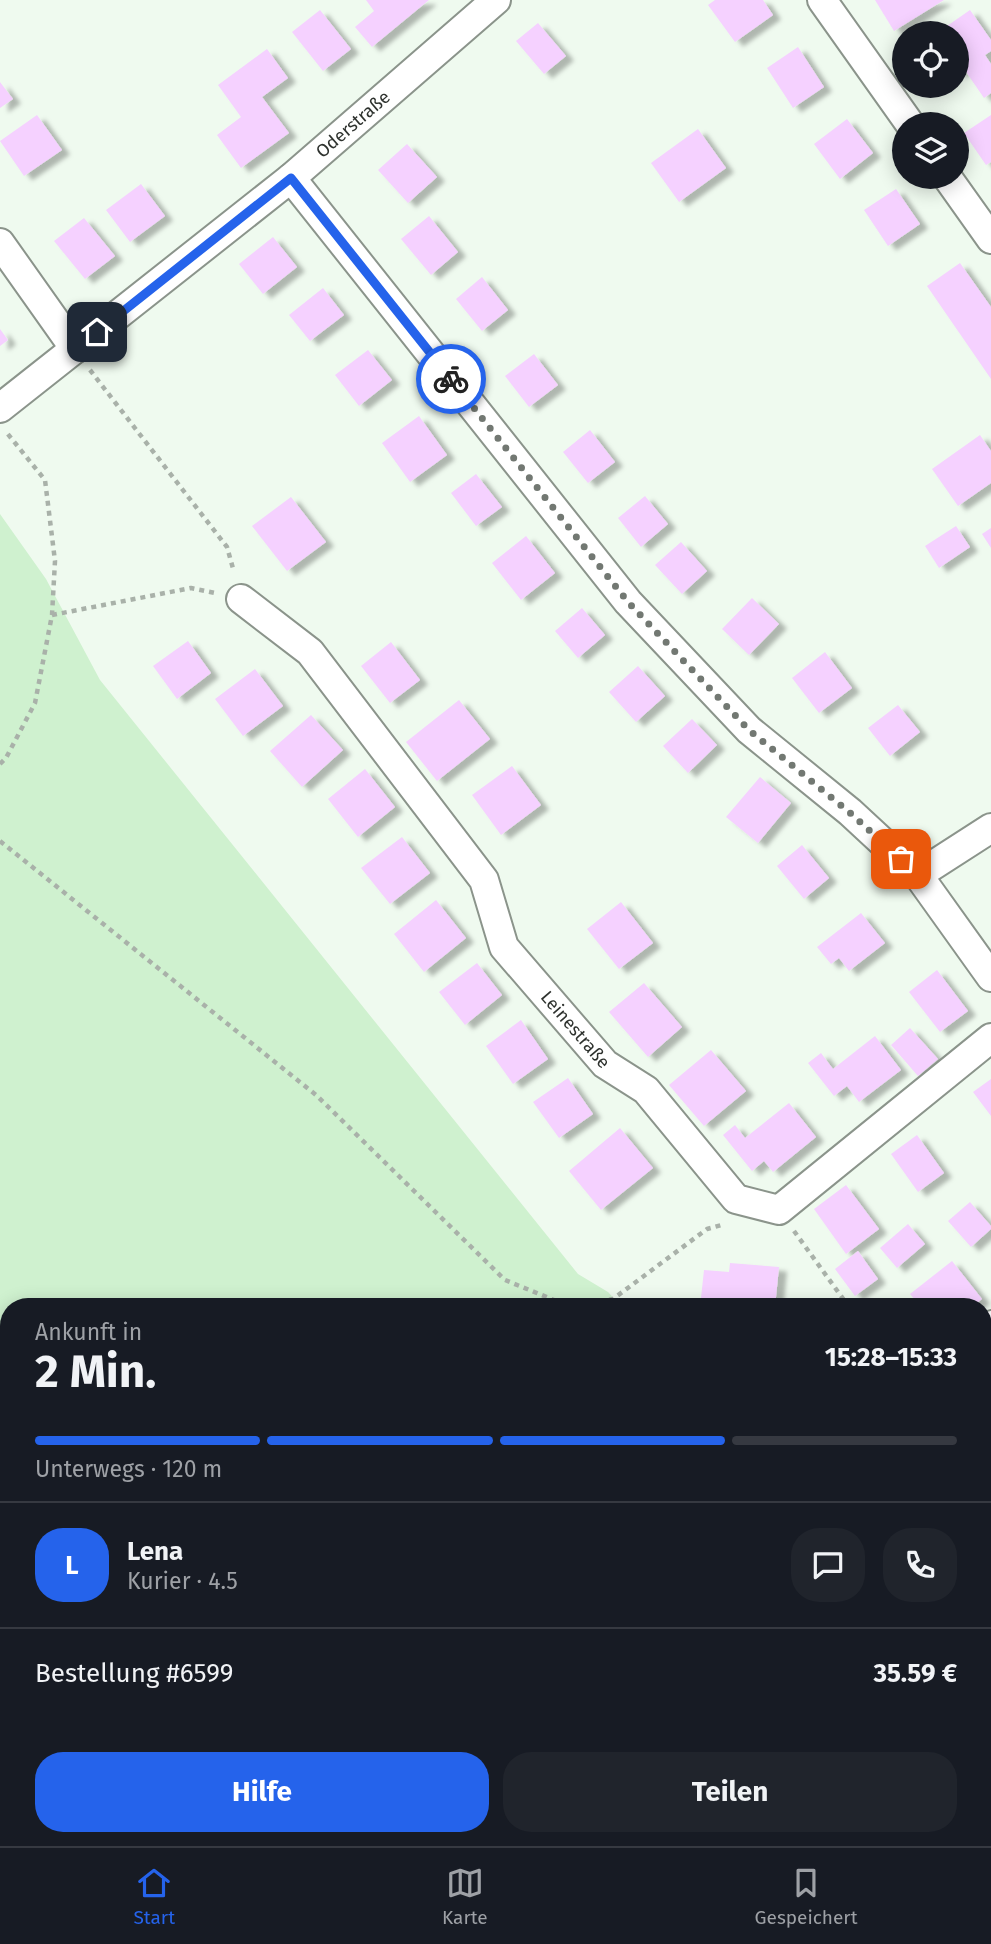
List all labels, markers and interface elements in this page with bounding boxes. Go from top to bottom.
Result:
map controls [892,21,969,189]
button: locate [892,21,969,98]
street label: Oderstraße [311,86,395,162]
button: layers [892,112,969,189]
pin [67,302,127,362]
icon: home [78,313,116,351]
courier [416,344,486,414]
icon: bike [432,360,470,398]
pin [871,829,931,889]
icon: bag [882,840,920,878]
street label: Leinestraße [536,986,615,1073]
text: Ankunft in [35,1318,142,1346]
text: 15:28–15:33 [825,1342,957,1373]
text: 2 Min. [35,1344,156,1399]
text: Unterwegs · 120 m [35,1455,222,1483]
button: chat [791,1528,865,1602]
button: phone [883,1528,957,1602]
text: Lena [127,1536,183,1567]
text: L [65,1550,79,1581]
text: Kurier · 4.5 [127,1567,238,1595]
text: Bestellung #6599 [35,1658,233,1689]
text: 35.59 € [873,1658,957,1689]
button: Hilfe [35,1752,489,1832]
button: Teilen [503,1752,957,1832]
tab: Start [133,1864,175,1929]
tab: Karte [442,1864,488,1929]
tab: Gespeichert [755,1864,858,1929]

